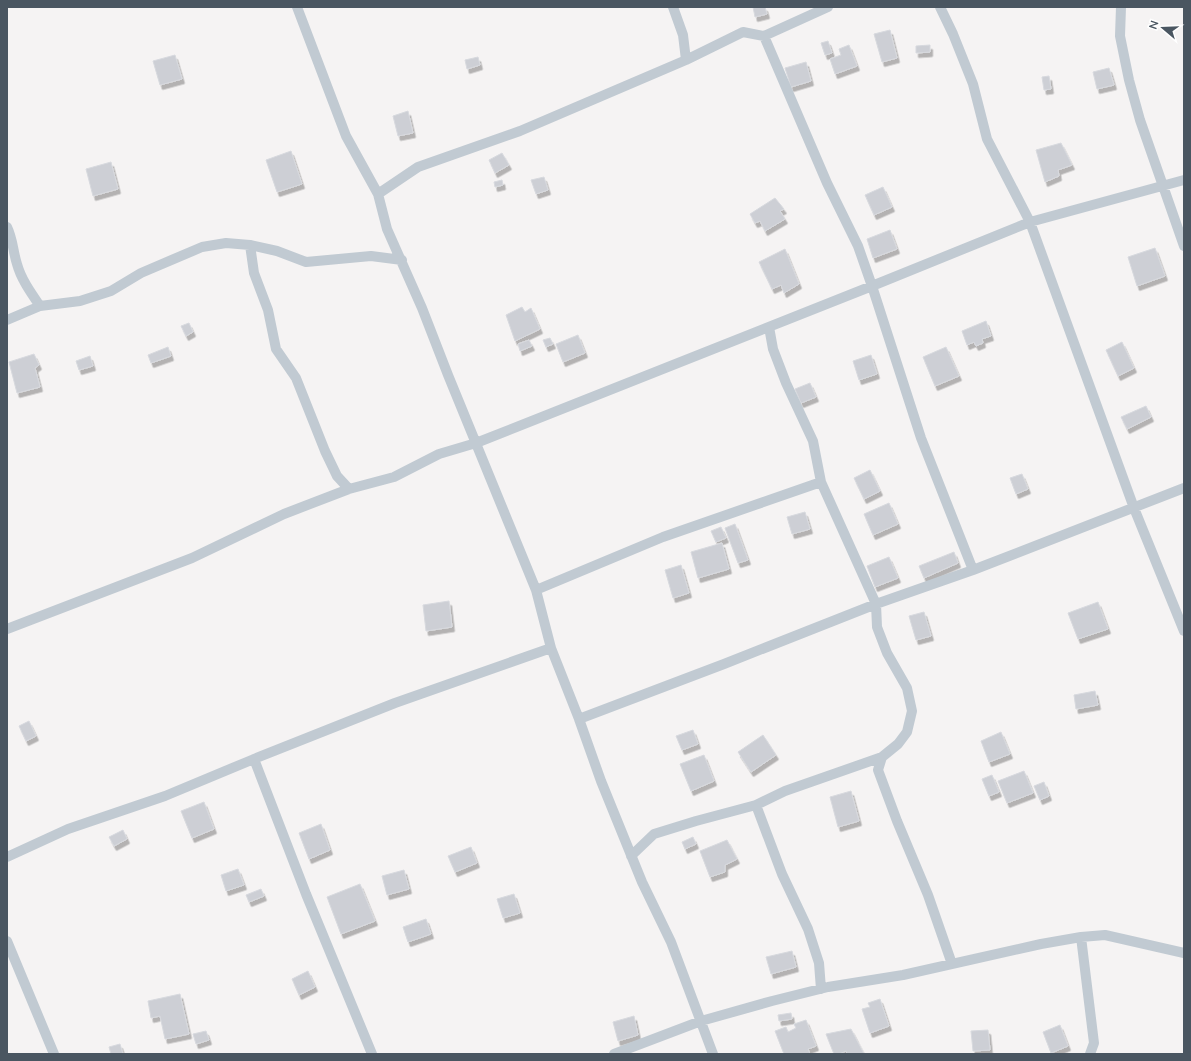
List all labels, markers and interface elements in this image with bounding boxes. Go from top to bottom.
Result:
north arrow [1143,8,1183,48]
text: N [1146,19,1162,31]

